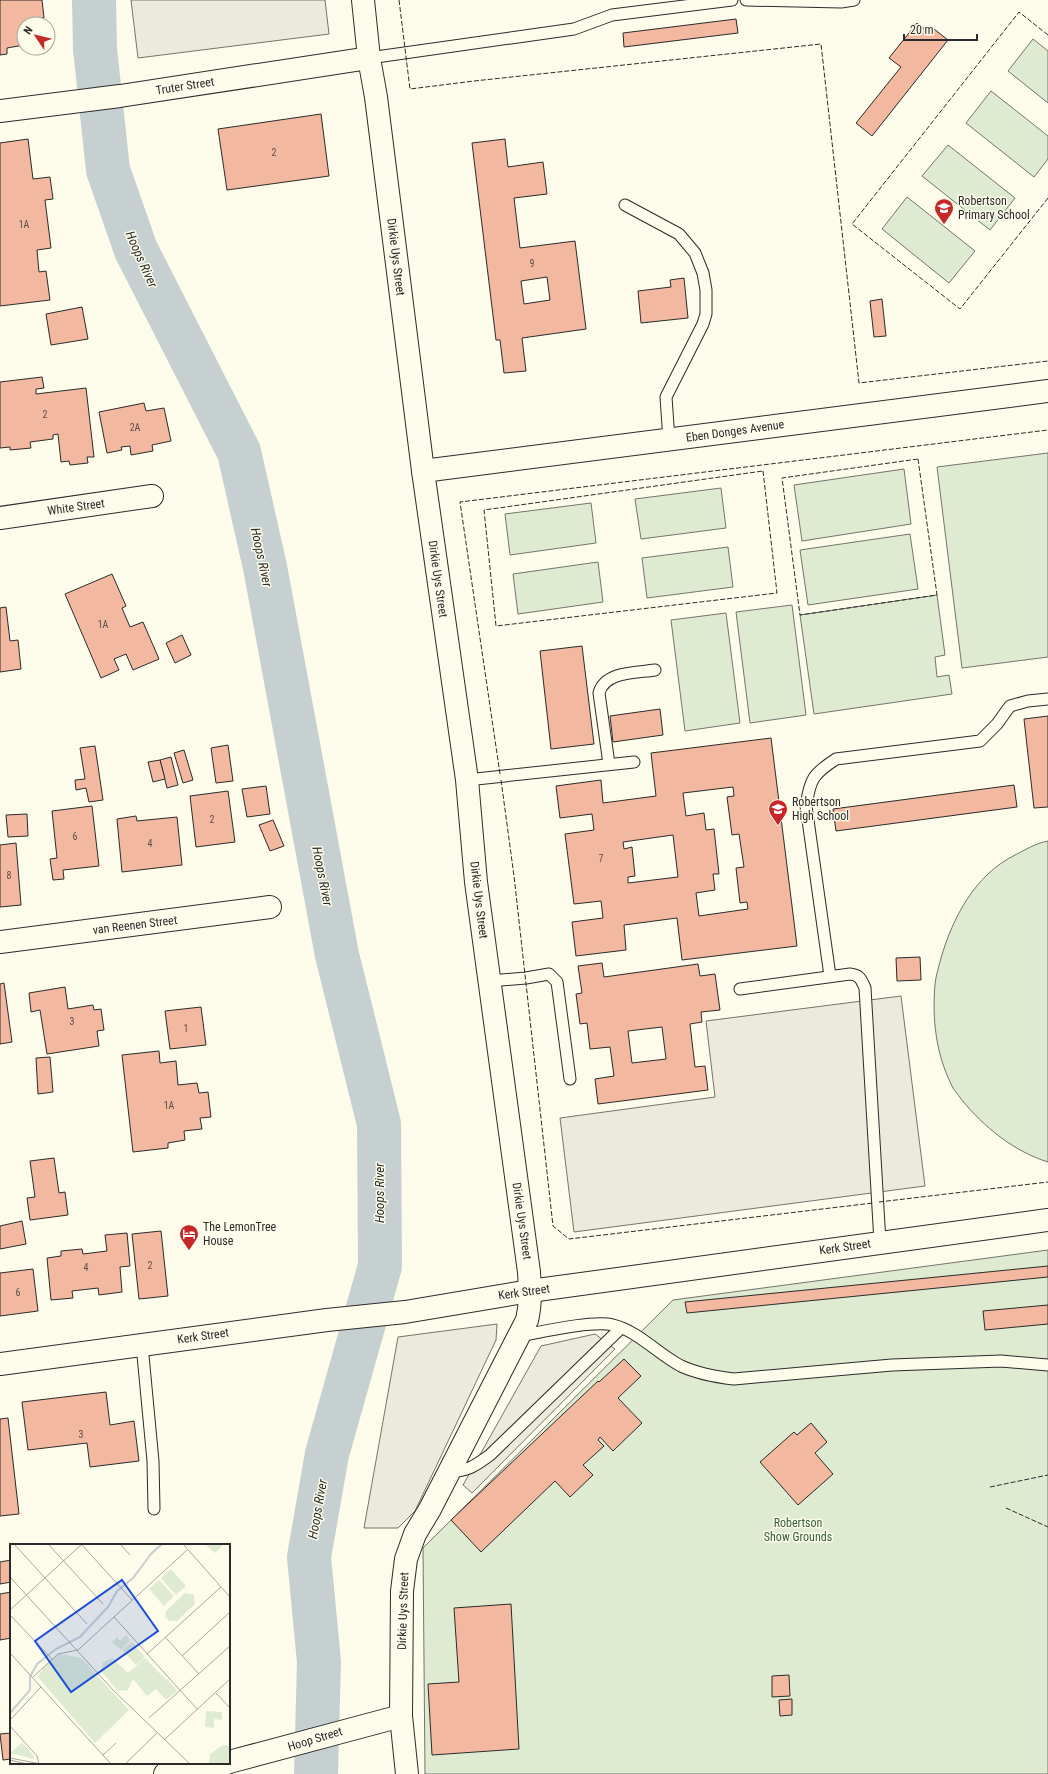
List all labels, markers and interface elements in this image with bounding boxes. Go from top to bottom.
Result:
north arrow [16,16,56,56]
scale bar [904,16,977,42]
text: 20 m [910,23,934,37]
text: N [21,24,36,37]
street label: Truter Street [155,74,216,98]
house number: 2 [272,147,277,158]
place label: Robertson Primary School [958,194,1030,222]
school or university icon: Robertson Primary School [933,197,955,225]
street label: Dirkie Uys Street [384,217,408,297]
house number: 1A [19,219,30,230]
water label: Hoops River [122,229,161,291]
house number: 9 [530,258,535,269]
house number: 2 [43,409,48,420]
street label: Eben Donges Avenue [685,417,785,445]
house number: 2A [130,422,141,433]
street label: White Street [46,496,106,518]
water label: Hoops River [248,526,275,589]
street label: Dirkie Uys Street [426,539,450,619]
house number: 1A [98,619,109,630]
place label: Robertson High School [792,795,849,823]
school or university icon: Robertson High School [767,798,789,826]
house number: 2 [210,814,215,825]
house number: 6 [73,831,78,842]
house number: 4 [148,838,153,849]
water label: Hoops River [309,845,336,908]
house number: 7 [599,853,604,864]
street label: Dirkie Uys Street [467,860,491,940]
house number: 8 [7,870,12,881]
street label: van Reenen Street [92,913,179,937]
house number: 3 [70,1016,75,1027]
house number: 1 [184,1023,188,1034]
house number: 1A [164,1100,175,1111]
water label: Hoops River [372,1162,387,1223]
street label: Dirkie Uys Street [510,1181,534,1261]
place label: The LemonTree House [203,1220,277,1248]
hotel icon: The LemonTree House [178,1223,200,1251]
street label: Kerk Street [818,1236,872,1258]
house number: 2 [148,1260,153,1271]
house number: 4 [84,1262,89,1273]
street label: Kerk Street [497,1281,551,1303]
house number: 6 [16,1287,21,1298]
street label: Kerk Street [176,1325,230,1347]
house number: 3 [79,1429,84,1440]
water label: Hoops River [305,1477,330,1540]
park label: Robertson Show Grounds [764,1516,832,1544]
inset map [10,1544,230,1764]
street label: Dirkie Uys Street [395,1571,411,1650]
street label: Hoop Street [286,1724,344,1754]

